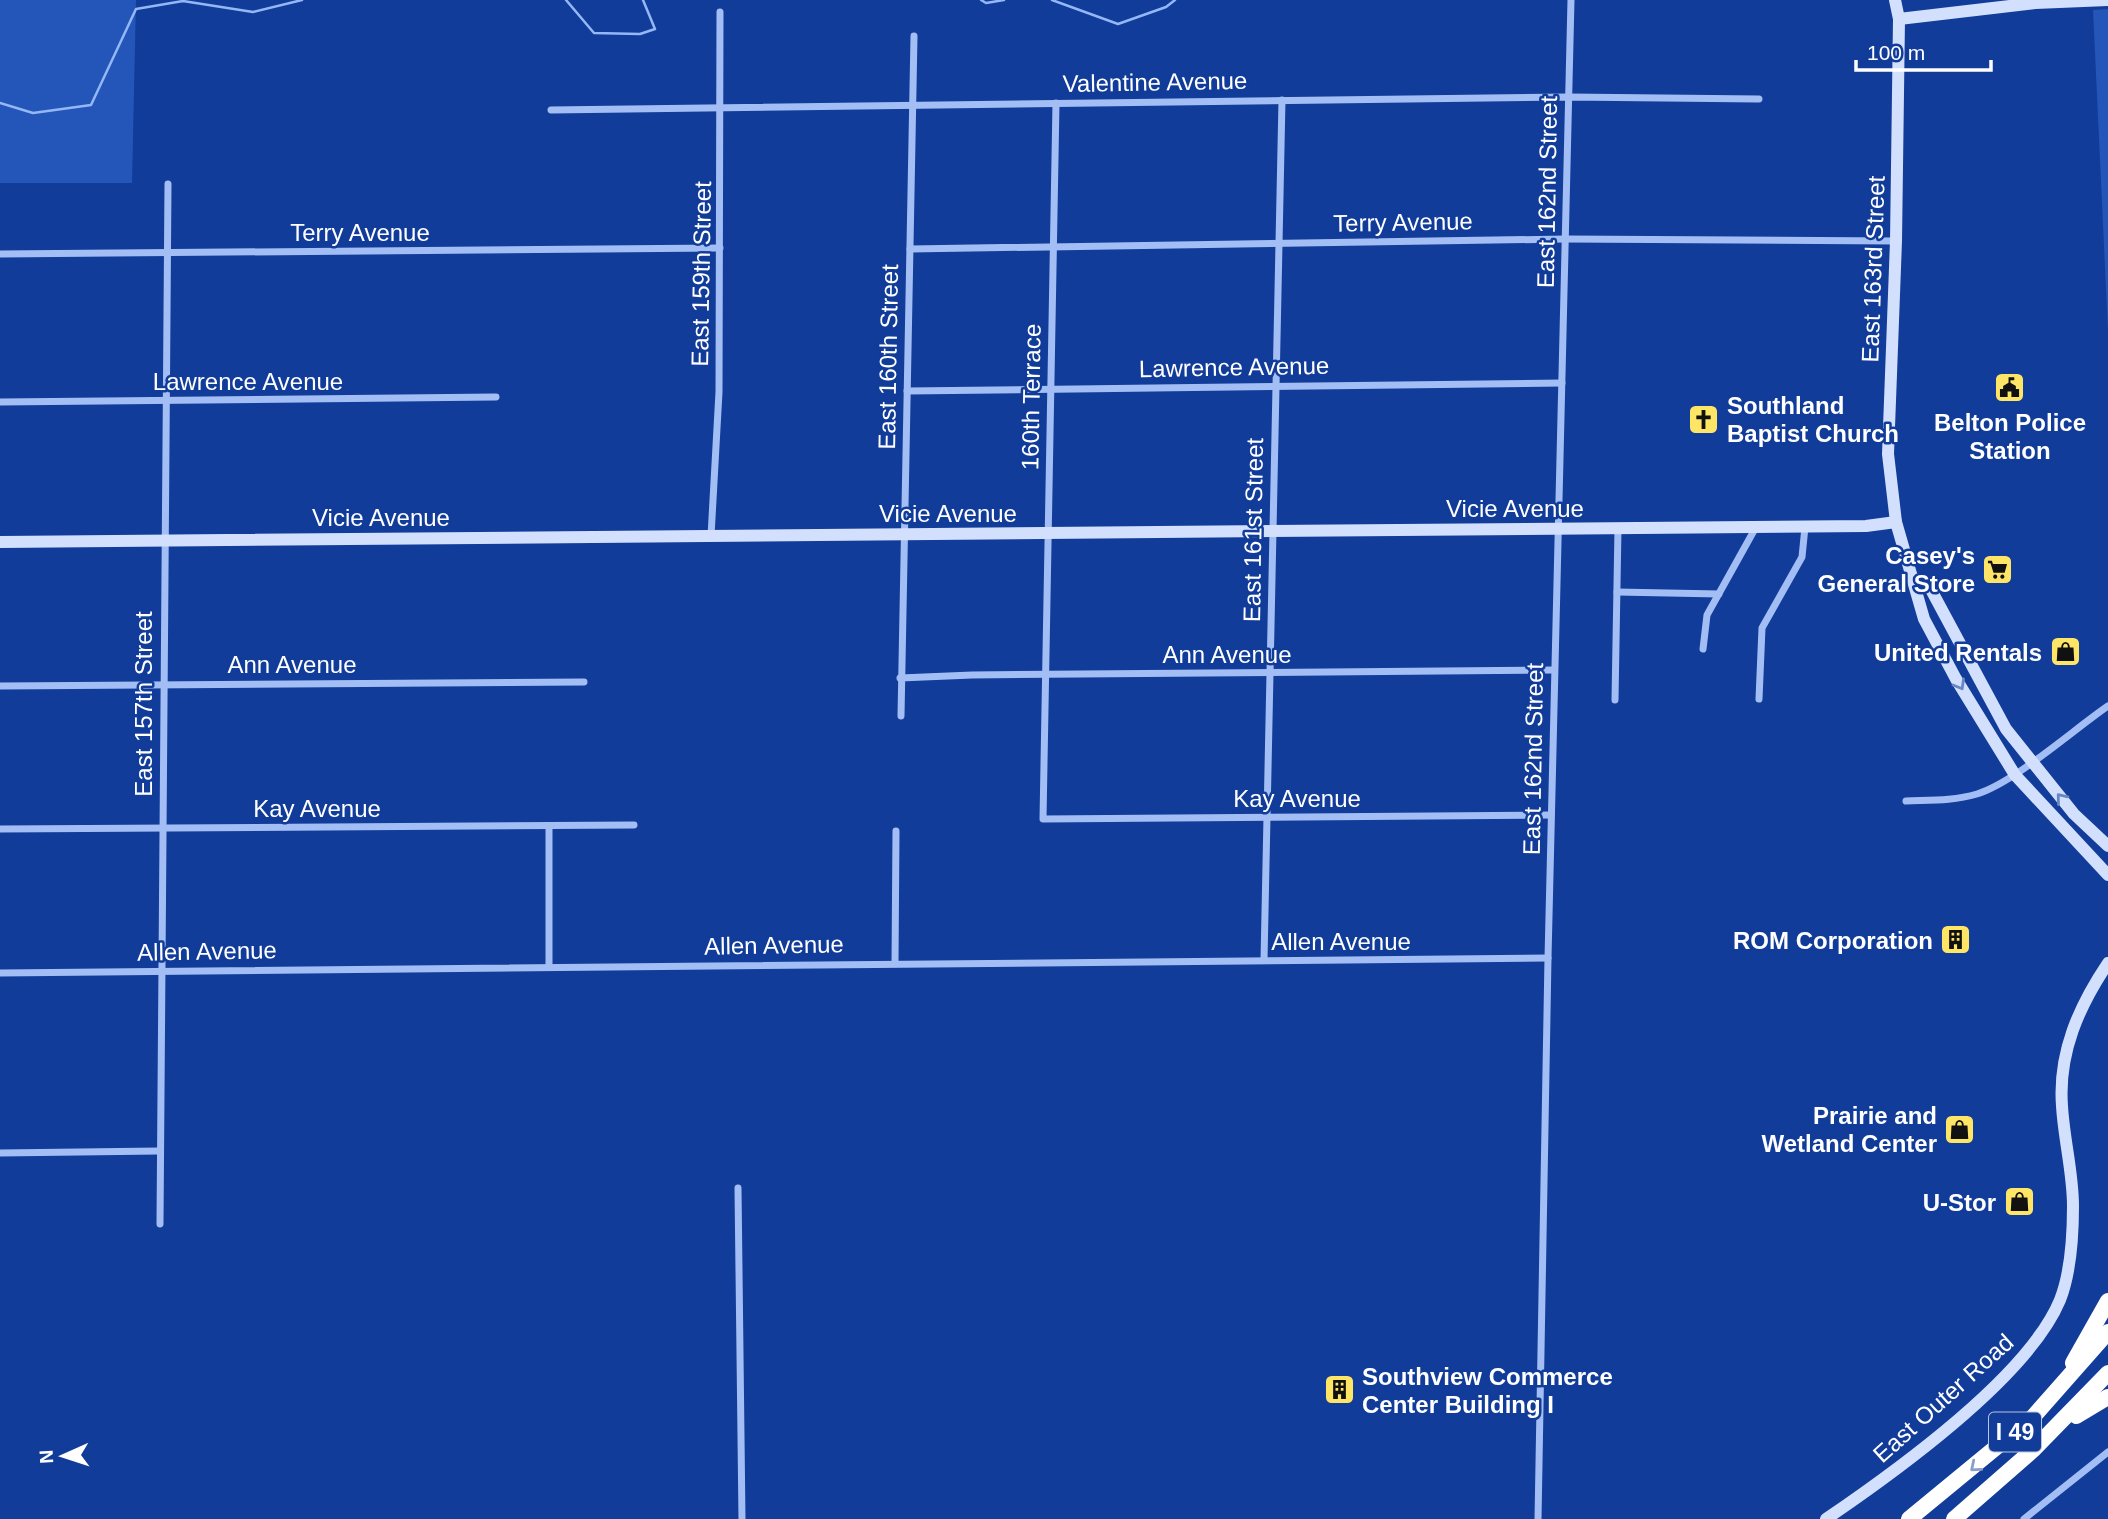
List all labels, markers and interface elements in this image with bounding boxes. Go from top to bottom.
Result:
scale bar [1856,28,1991,72]
text: 100 m [1867,41,1925,64]
street label: Valentine Avenue [1062,67,1248,97]
street label: East 162nd Street [1532,95,1562,288]
street label: East 163rd Street [1856,175,1890,363]
street label: East 159th Street [686,181,716,367]
street label: Terry Avenue [1333,207,1473,237]
street label: Terry Avenue [290,219,430,246]
street label: East 160th Street [873,264,903,450]
street label: 160th Terrace [1016,324,1046,470]
street label: Lawrence Avenue [1139,352,1329,382]
street label: Lawrence Avenue [153,368,343,395]
public building icon: Belton Police Station [1993,371,2027,405]
place label: Southland Baptist Church [1727,392,1899,447]
church icon: Southland Baptist Church [1687,402,1721,436]
place label: Belton Police Station [1934,409,2086,464]
street label: East 161st Street [1238,437,1268,622]
street label: Vicie Avenue [1446,495,1584,522]
street label: Vicie Avenue [879,500,1017,527]
street label: Vicie Avenue [312,504,450,531]
place label: Casey's General Store [1818,542,1975,597]
supermarket icon: Casey's General Store [1981,552,2015,586]
street label: East 157th Street [130,611,157,797]
shop icon: United Rentals [2048,635,2082,669]
place label: United Rentals [1874,639,2042,666]
street label: Ann Avenue [1162,641,1292,668]
street label: Ann Avenue [227,651,357,678]
street label: East 162nd Street [1518,662,1548,855]
one-way arrow [1951,678,1964,691]
street label: Kay Avenue [1233,785,1361,812]
one-way arrow [2056,793,2069,805]
street label: Kay Avenue [253,795,381,822]
building icon: ROM Corporation [1939,923,1973,957]
place label: ROM Corporation [1733,927,1933,954]
street label: Allen Avenue [1271,928,1411,955]
street label: Allen Avenue [704,930,844,960]
street label: Allen Avenue [137,936,277,966]
place label: Prairie and Wetland Center [1761,1102,1937,1157]
shop icon: Prairie and Wetland Center [1943,1112,1977,1146]
shop icon: U-Stor [2002,1185,2036,1219]
place label: U-Stor [1923,1189,1996,1216]
street label: East Outer Road [1868,1328,2018,1468]
place label: Southview Commerce Center Building I [1362,1363,1613,1418]
building icon: Southview Commerce Center Building I [1322,1373,1356,1407]
road number: I 49 [1989,1413,2041,1452]
north arrow [28,1421,98,1491]
text: N [36,1449,57,1464]
one-way arrow [1970,1459,1983,1471]

